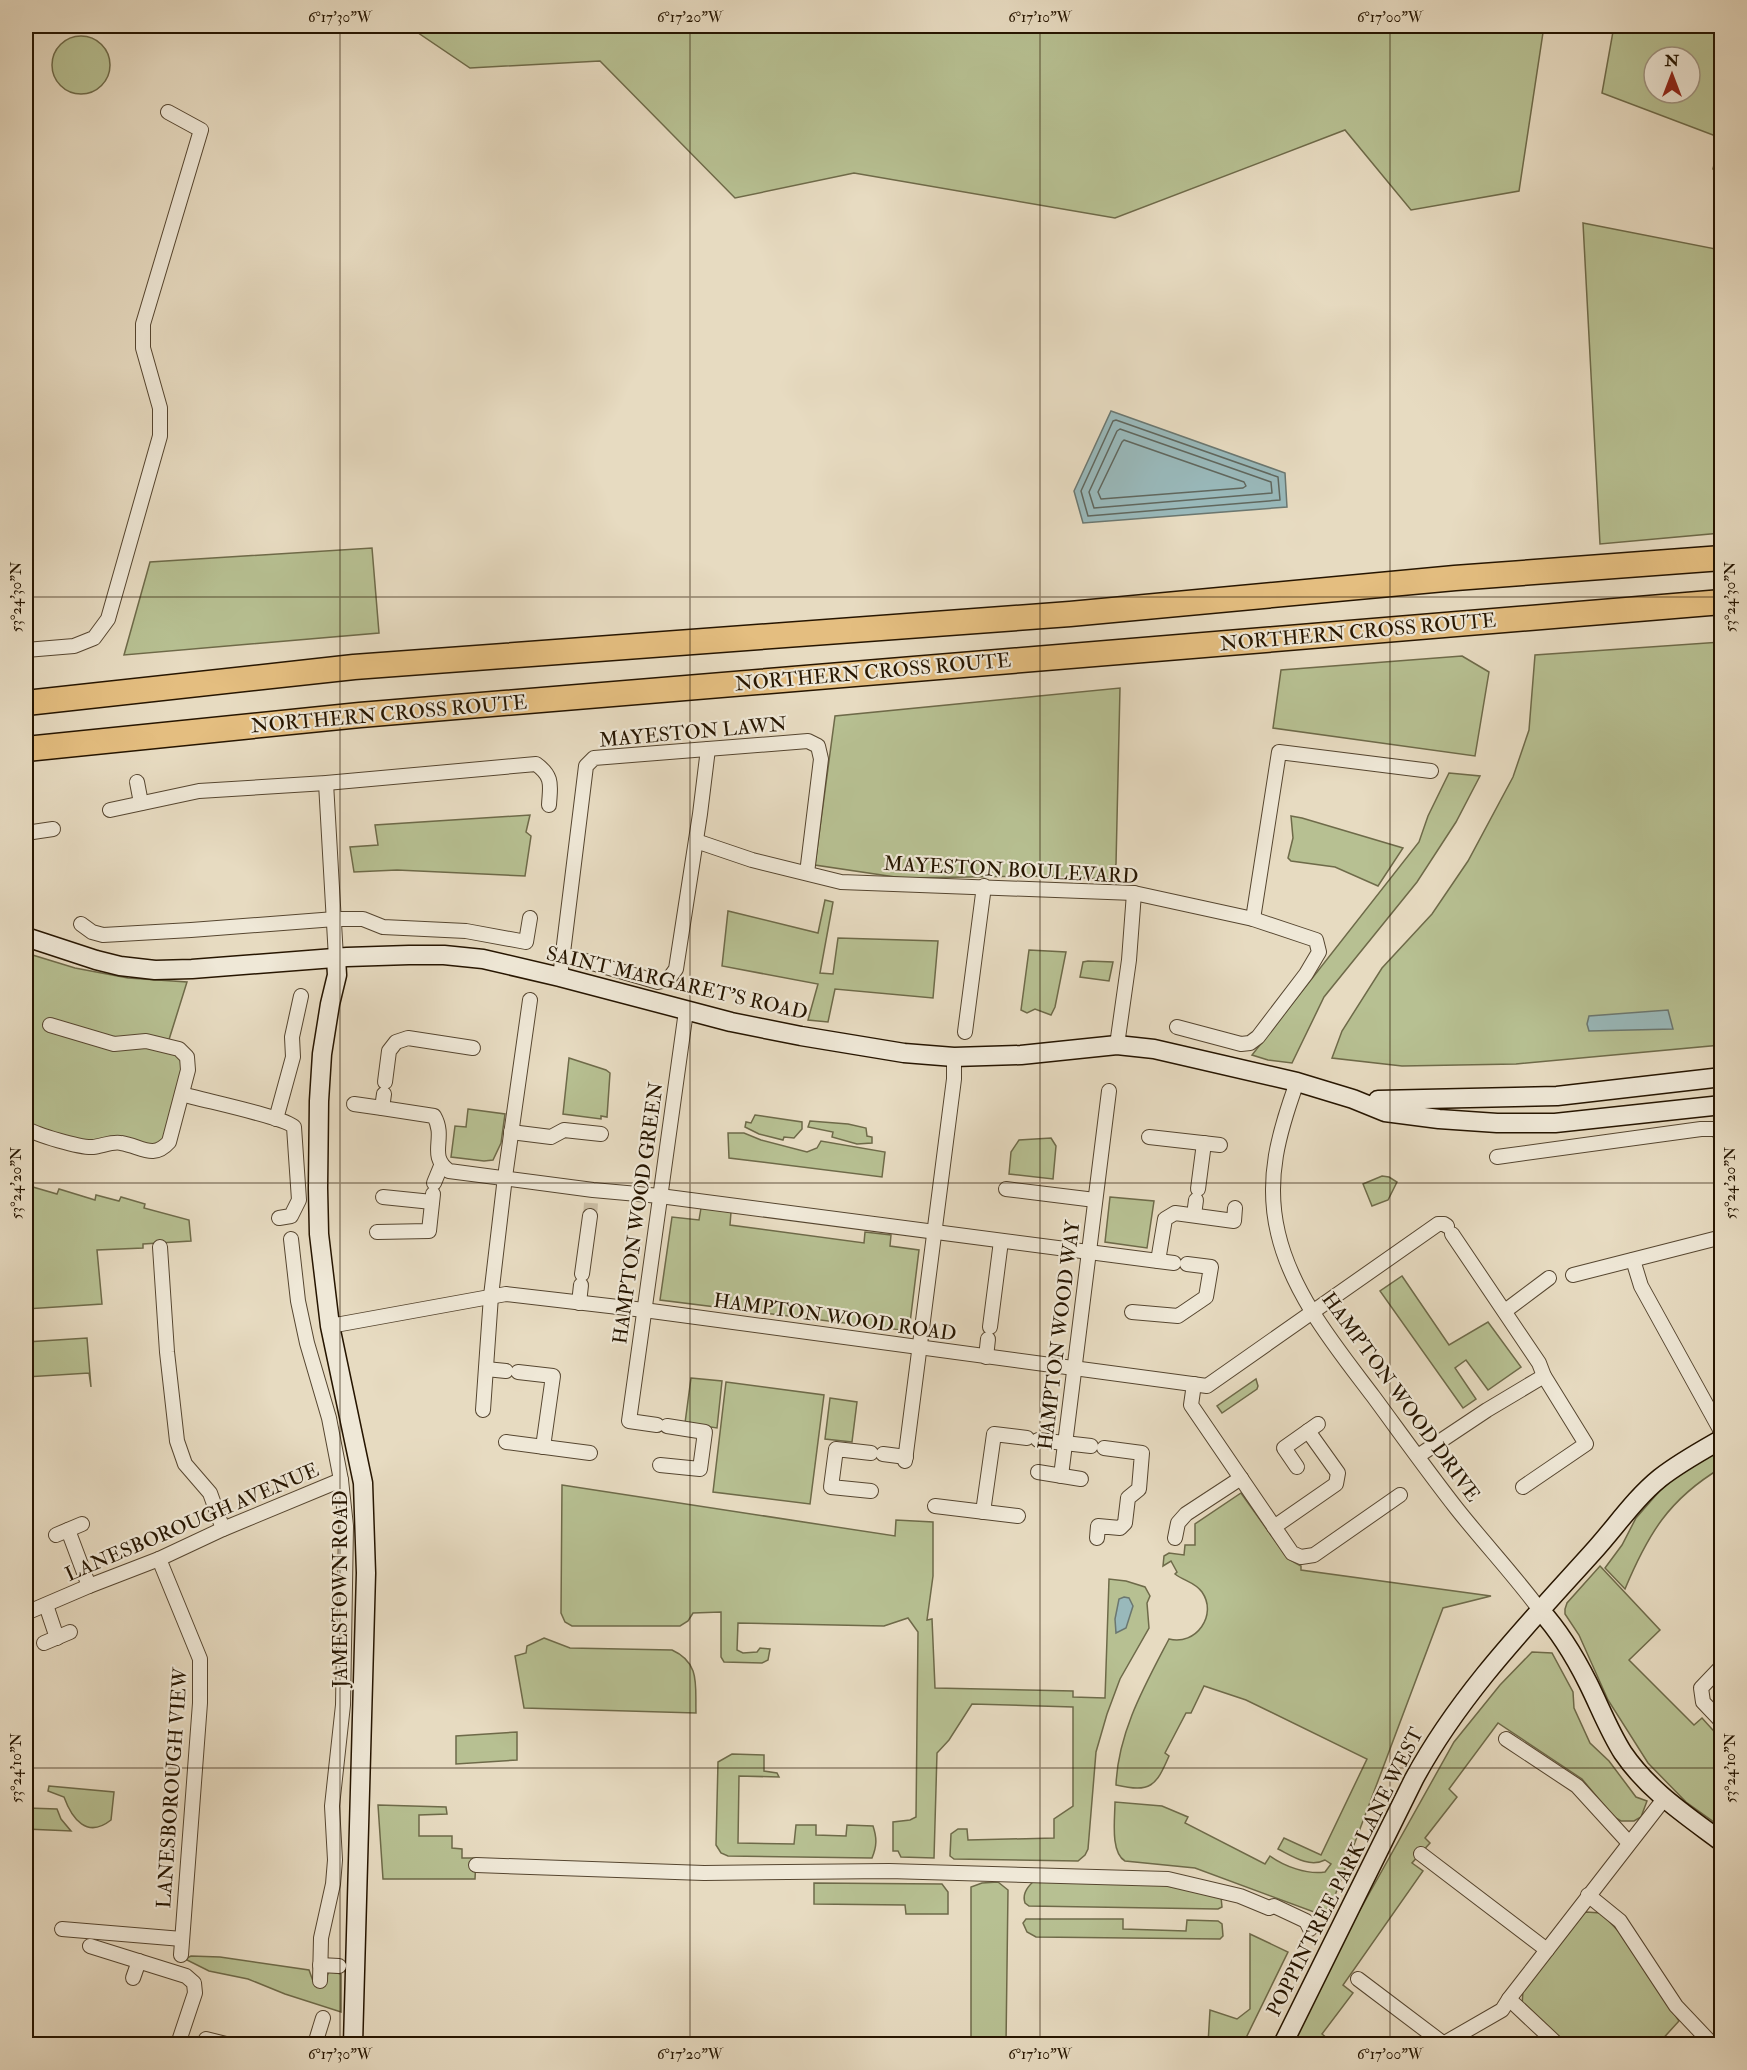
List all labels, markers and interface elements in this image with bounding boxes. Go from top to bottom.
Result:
text: 6°17'30"W [308,8,373,27]
text: 6°17'20"W [657,8,724,27]
text: 6°17'10"W [1008,8,1073,27]
text: 6°17'00"W [1357,8,1424,27]
north arrow [1642,45,1702,105]
text: N [1664,51,1680,71]
text: 53°24'30"N [7,561,26,632]
text: 53°24'30"N [1721,561,1740,632]
street label: NORTHERN CROSS ROUTE [1219,607,1497,657]
street label: NORTHERN CROSS ROUTE [734,647,1012,697]
street label: NORTHERN CROSS ROUTE [250,689,528,739]
street label: MAYESTON LAWN [598,711,788,753]
street label: MAYESTON BOULEVARD [883,851,1139,889]
street label: SAINT MARGARET'S ROAD [544,941,810,1025]
street label: HAMPTON WOOD GREEN [607,1080,669,1345]
text: 53°24'20"N [7,1146,26,1219]
text: 53°24'20"N [1721,1146,1740,1219]
street label: HAMPTON WOOD WAY [1033,1217,1086,1451]
street label: HAMPTON WOOD DRIVE [1316,1287,1486,1507]
street label: HAMPTON WOOD ROAD [712,1288,958,1346]
street label: LANESBOROUGH AVENUE [61,1457,323,1587]
street label: JAMESTOWN ROAD [328,1490,353,1689]
street label: LANESBOROUGH VIEW [151,1666,193,1909]
street label: POPPINTREE PARK LANE WEST [1261,1723,1429,2021]
text: 53°24'10"N [7,1732,26,1803]
text: 53°24'10"N [1721,1732,1740,1803]
text: 6°17'30"W [308,2045,373,2064]
text: 6°17'20"W [657,2045,724,2064]
text: 6°17'10"W [1008,2045,1073,2064]
text: 6°17'00"W [1357,2045,1424,2064]

